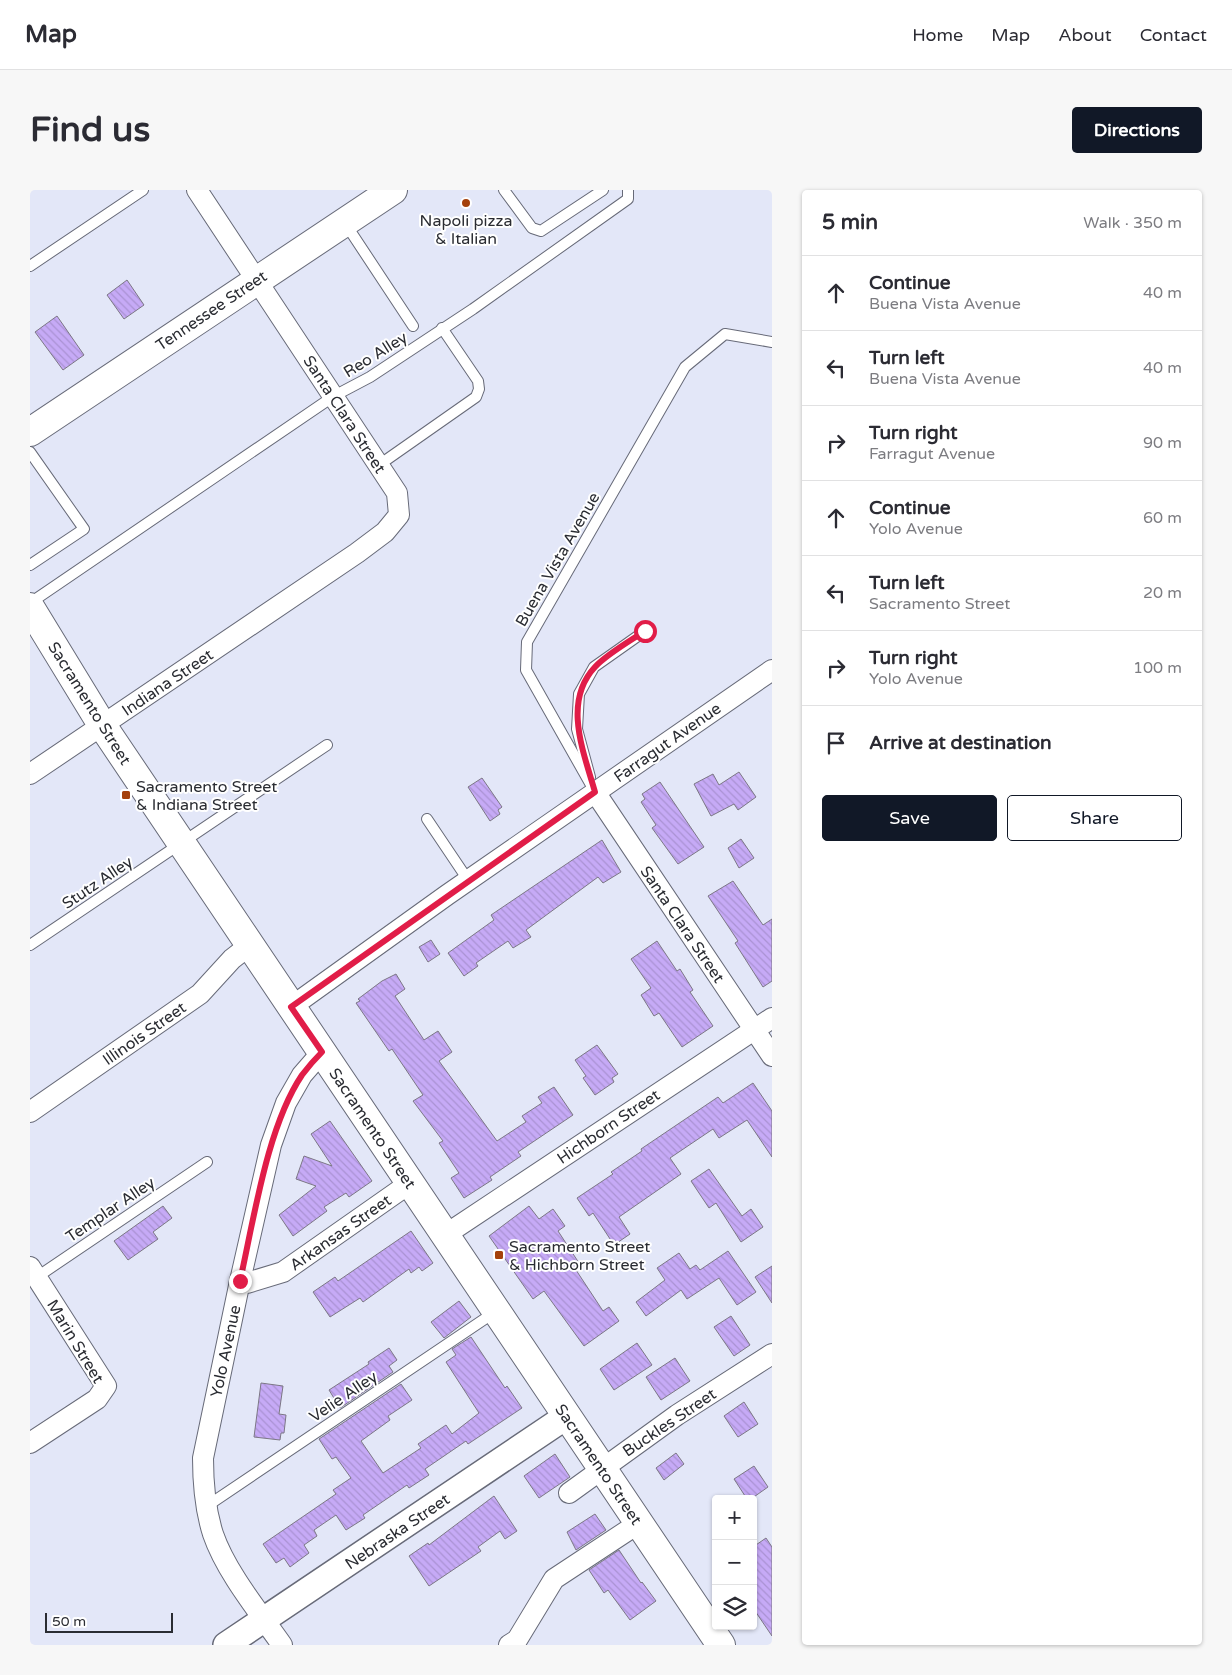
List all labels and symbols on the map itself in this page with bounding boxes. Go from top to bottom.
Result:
marker: Napoli pizza & Italian [460,197,472,209]
place label: Napoli pizza & Italian [420,211,512,249]
street label: Tennessee Street [152,266,271,355]
street label: Reo Alley [340,327,412,382]
street label: Santa Clara Street [299,352,390,477]
street label: Buena Vista Avenue [511,489,604,630]
route start [634,620,657,643]
street label: Sacramento Street [43,638,135,769]
street label: Indiana Street [118,645,217,721]
street label: Farragut Avenue [610,698,725,787]
place label: Sacramento Street & Indiana Street [136,777,277,815]
marker: Sacramento Street & Indiana Street [120,789,132,801]
street label: Stutz Alley [58,852,137,914]
street label: Santa Clara Street [636,862,729,987]
street label: Illinois Street [99,998,190,1070]
street label: Sacramento Street [324,1064,420,1193]
street label: Hichborn Street [553,1085,664,1169]
street label: Templar Alley [62,1172,159,1247]
street label: Arkansas Street [286,1190,395,1275]
place label: Sacramento Street & Hichborn Street [509,1237,650,1275]
marker: Sacramento Street & Hichborn Street [493,1249,505,1261]
route end [229,1270,252,1293]
street label: Marin Street [42,1296,108,1387]
street label: Yolo Avenue [206,1303,246,1399]
street label: Velie Alley [306,1367,382,1427]
street label: Buckles Street [619,1384,720,1461]
street label: Sacramento Street [550,1400,646,1529]
street label: Nebraska Street [341,1489,454,1574]
scale bar [45,1610,172,1633]

